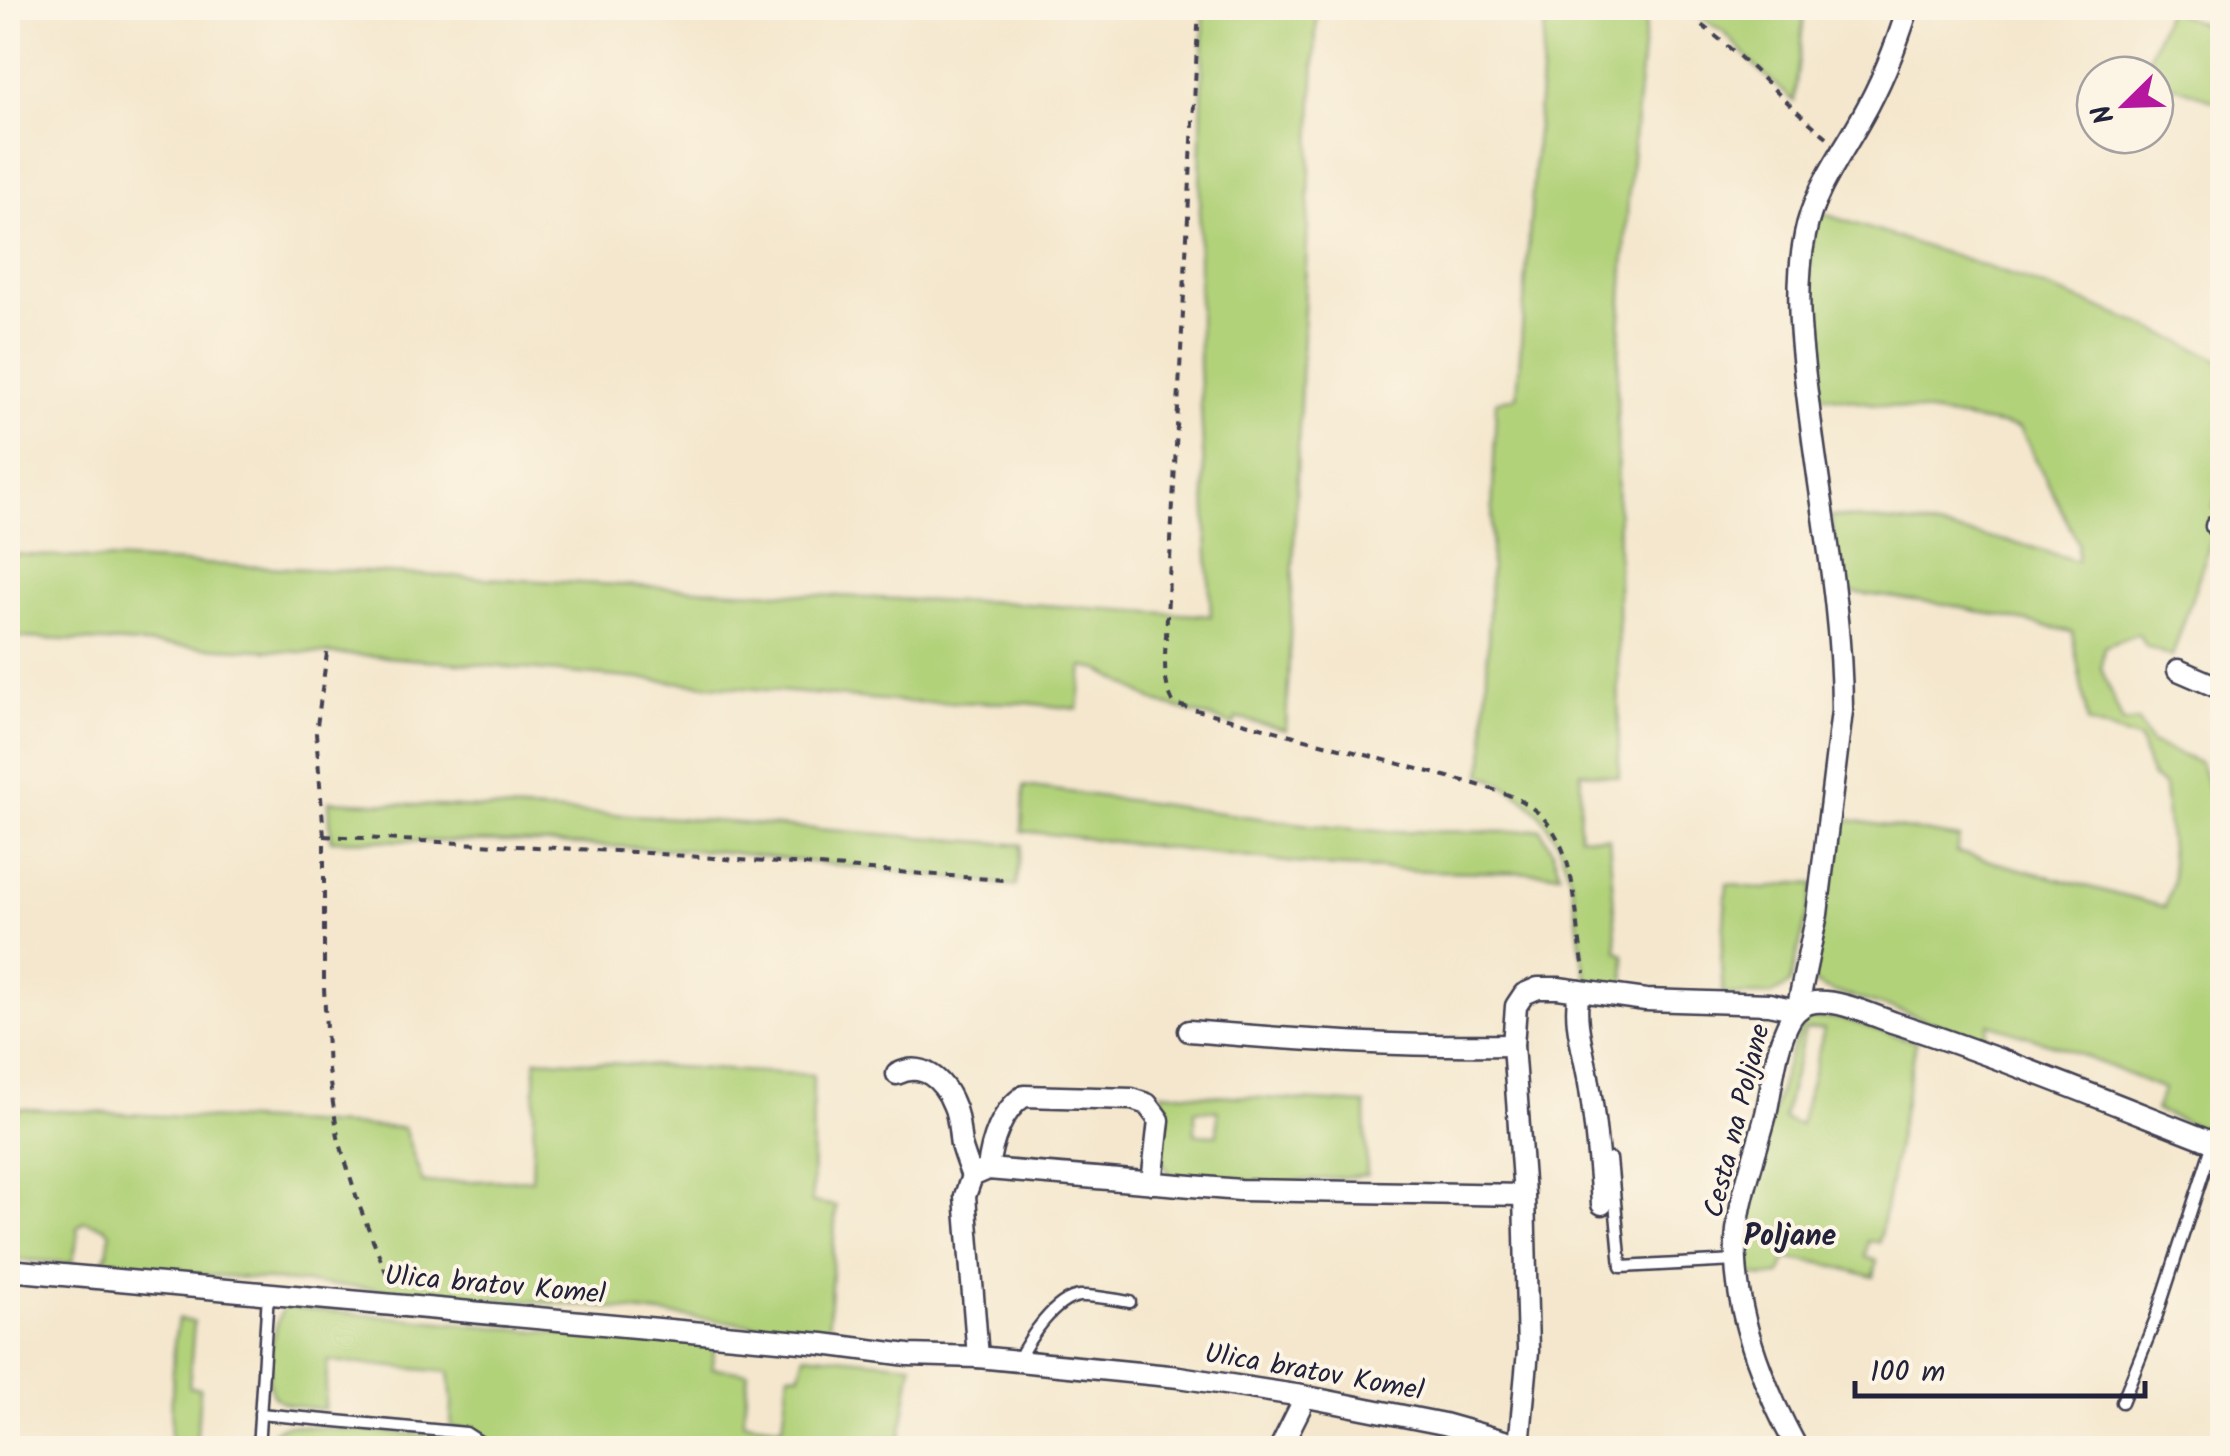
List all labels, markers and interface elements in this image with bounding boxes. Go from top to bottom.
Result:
north arrow [2075,55,2175,155]
text: N [2080,97,2128,131]
street label: Cesta na Poljane [1692,1019,1784,1223]
district label: Poljane [1744,1213,1837,1261]
street label: Ulica bratov Komel [383,1254,608,1318]
street label: Ulica bratov Komel [1201,1332,1427,1414]
scale bar [1855,1336,2145,1398]
text: 100 m [1870,1349,1945,1397]

